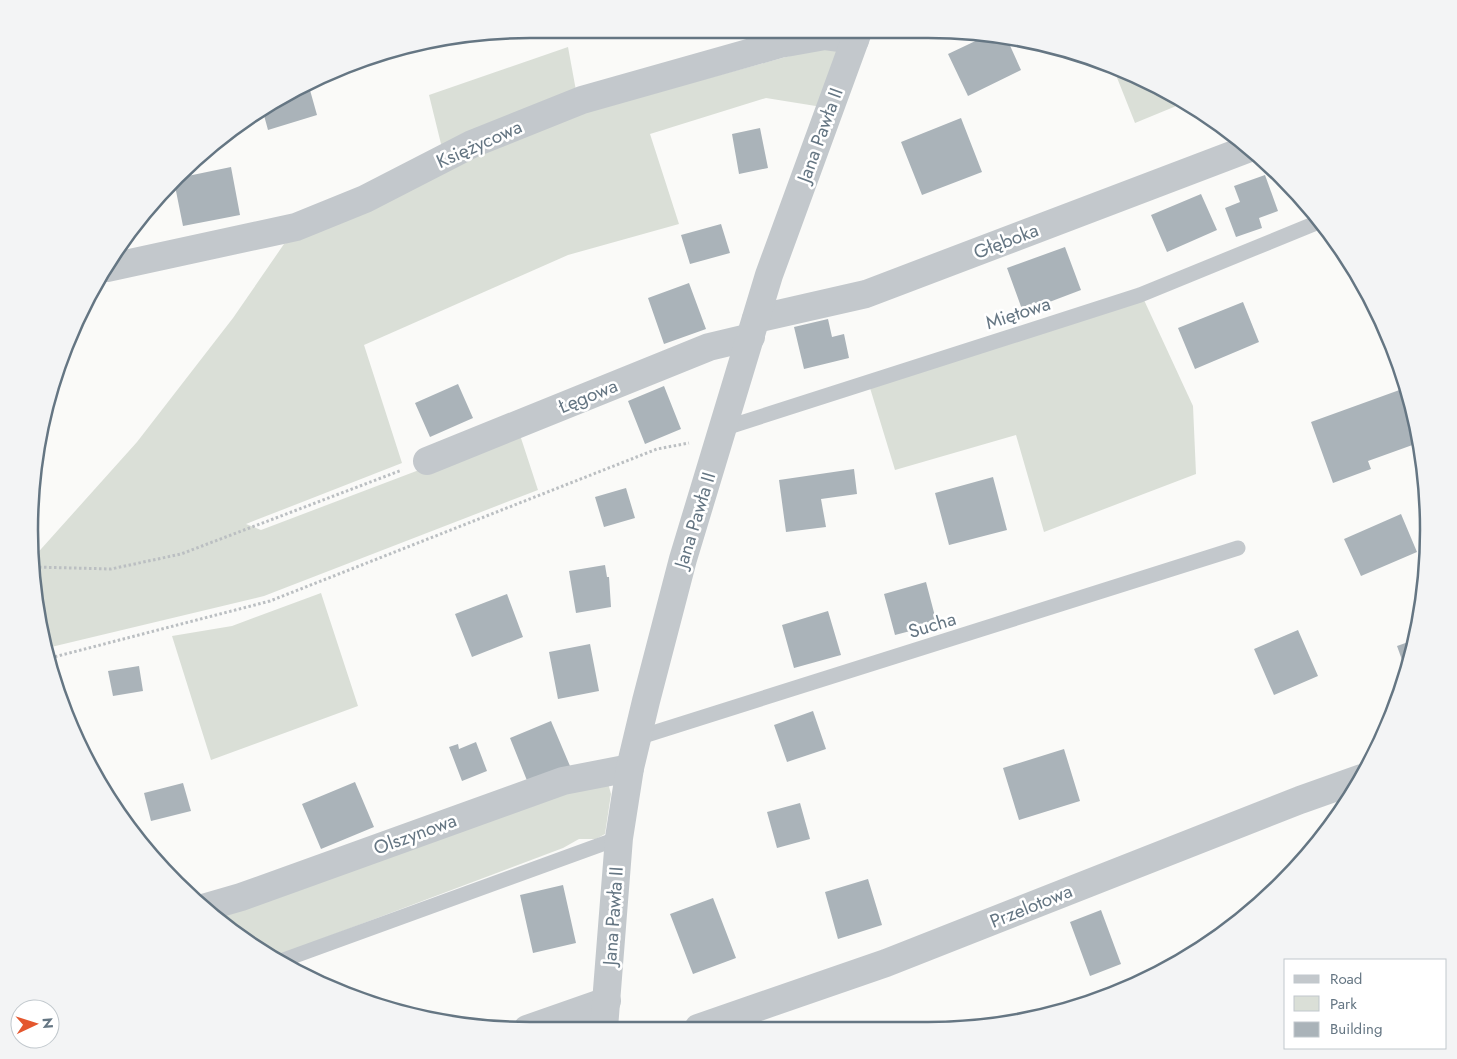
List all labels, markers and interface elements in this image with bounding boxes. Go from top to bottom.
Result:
street label: Jana Pawła II [789,84,850,189]
street label: Księżycowa [432,113,526,175]
street label: Głęboka [970,216,1042,266]
street label: Miętowa [982,290,1054,336]
street label: Łęgowa [554,372,621,420]
street label: Jana Pawła II [667,469,722,574]
street label: Sucha [905,605,959,645]
street label: Olszynowa [370,807,460,861]
street label: Jana Pawła II [596,866,630,969]
street label: Przelotowa [986,877,1076,935]
legend [1284,959,1447,1049]
text: Road [1330,968,1362,990]
text: Park [1330,993,1357,1015]
north arrow [10,999,60,1049]
text: N [38,1017,58,1029]
text: Building [1330,1018,1382,1040]

